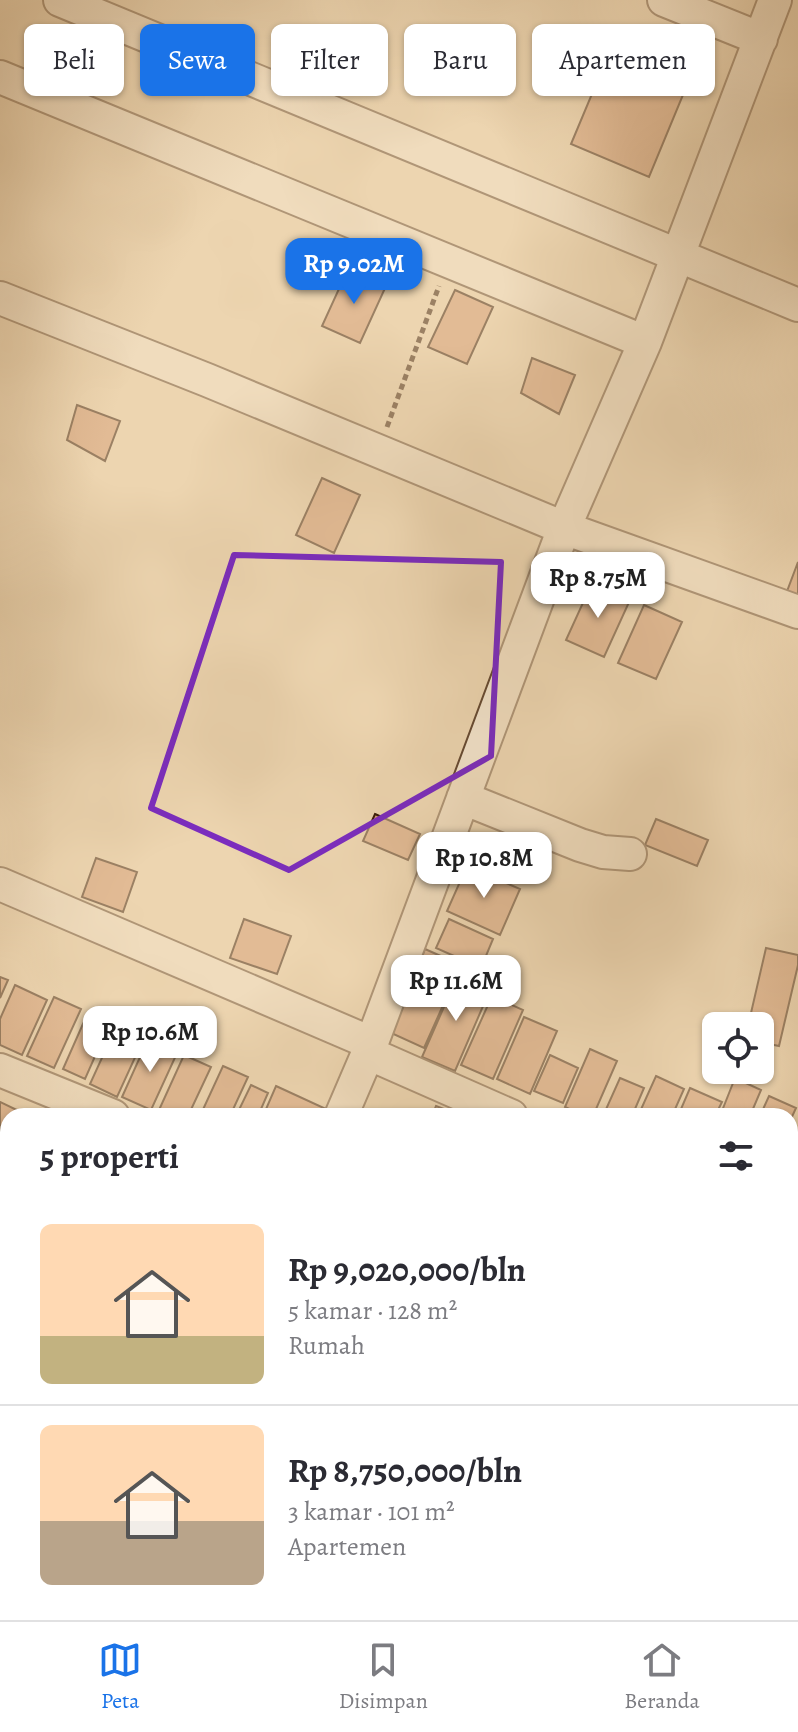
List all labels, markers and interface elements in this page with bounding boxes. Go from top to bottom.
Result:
chip: Beli [24,24,124,96]
chip: Sewa [140,24,255,96]
chip: Filter [271,24,388,96]
chip: Baru [404,24,516,96]
chip: Apartemen [532,24,715,96]
pin: Rp 9.02M [271,238,437,306]
text: Rp 9.02M [303,246,405,281]
pin: Rp 8.75M [515,552,681,620]
text: Rp 8.75M [549,560,647,595]
pin: Rp 10.8M [401,832,567,900]
text: Rp 10.8M [435,840,533,875]
pin: Rp 11.6M [373,955,539,1023]
text: Rp 11.6M [409,963,503,998]
pin: Rp 10.6M [67,1006,233,1074]
map controls [702,1012,774,1084]
button: locate [702,1012,774,1084]
text: Rp 10.6M [101,1014,199,1049]
text: 5 properti [40,1133,179,1180]
icon: filters [714,1134,758,1178]
text: Rp 9,020,000/bln [288,1246,526,1293]
icon: home [104,1256,200,1352]
text: 5 kamar · 128 m² [288,1293,457,1328]
text: Rumah [288,1328,365,1363]
text: Rp 8,750,000/bln [288,1447,522,1494]
icon: home [104,1457,200,1553]
text: 3 kamar · 101 m² [288,1494,455,1529]
text: Apartemen [288,1529,406,1564]
tab: Peta [98,1638,142,1716]
tab: Disimpan [339,1638,428,1716]
tab: Beranda [624,1638,700,1716]

